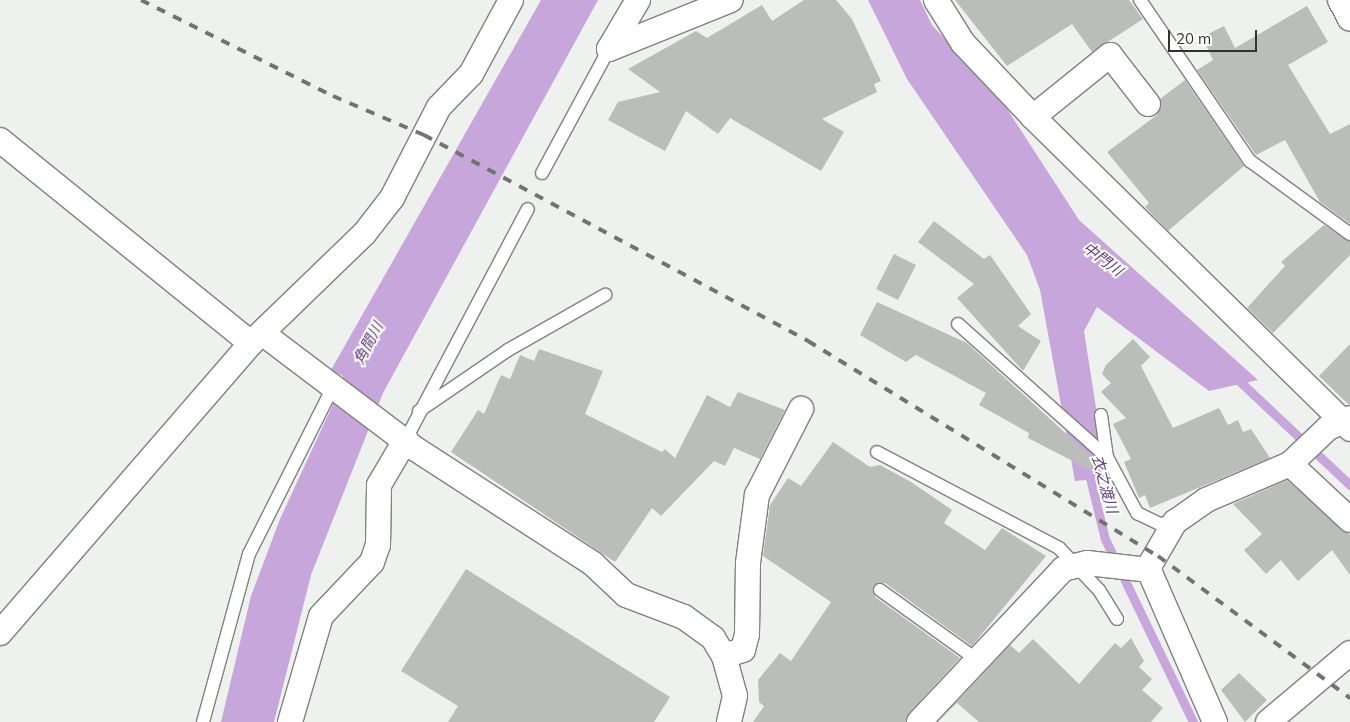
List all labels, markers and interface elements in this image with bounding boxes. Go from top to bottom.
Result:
scale bar [1170,20,1259,52]
text: 20 m [1176,29,1211,48]
water label: 中門川 [1080,238,1126,280]
water label: 角間川 [349,319,387,367]
water label: 衣之渡川 [1089,453,1121,515]

